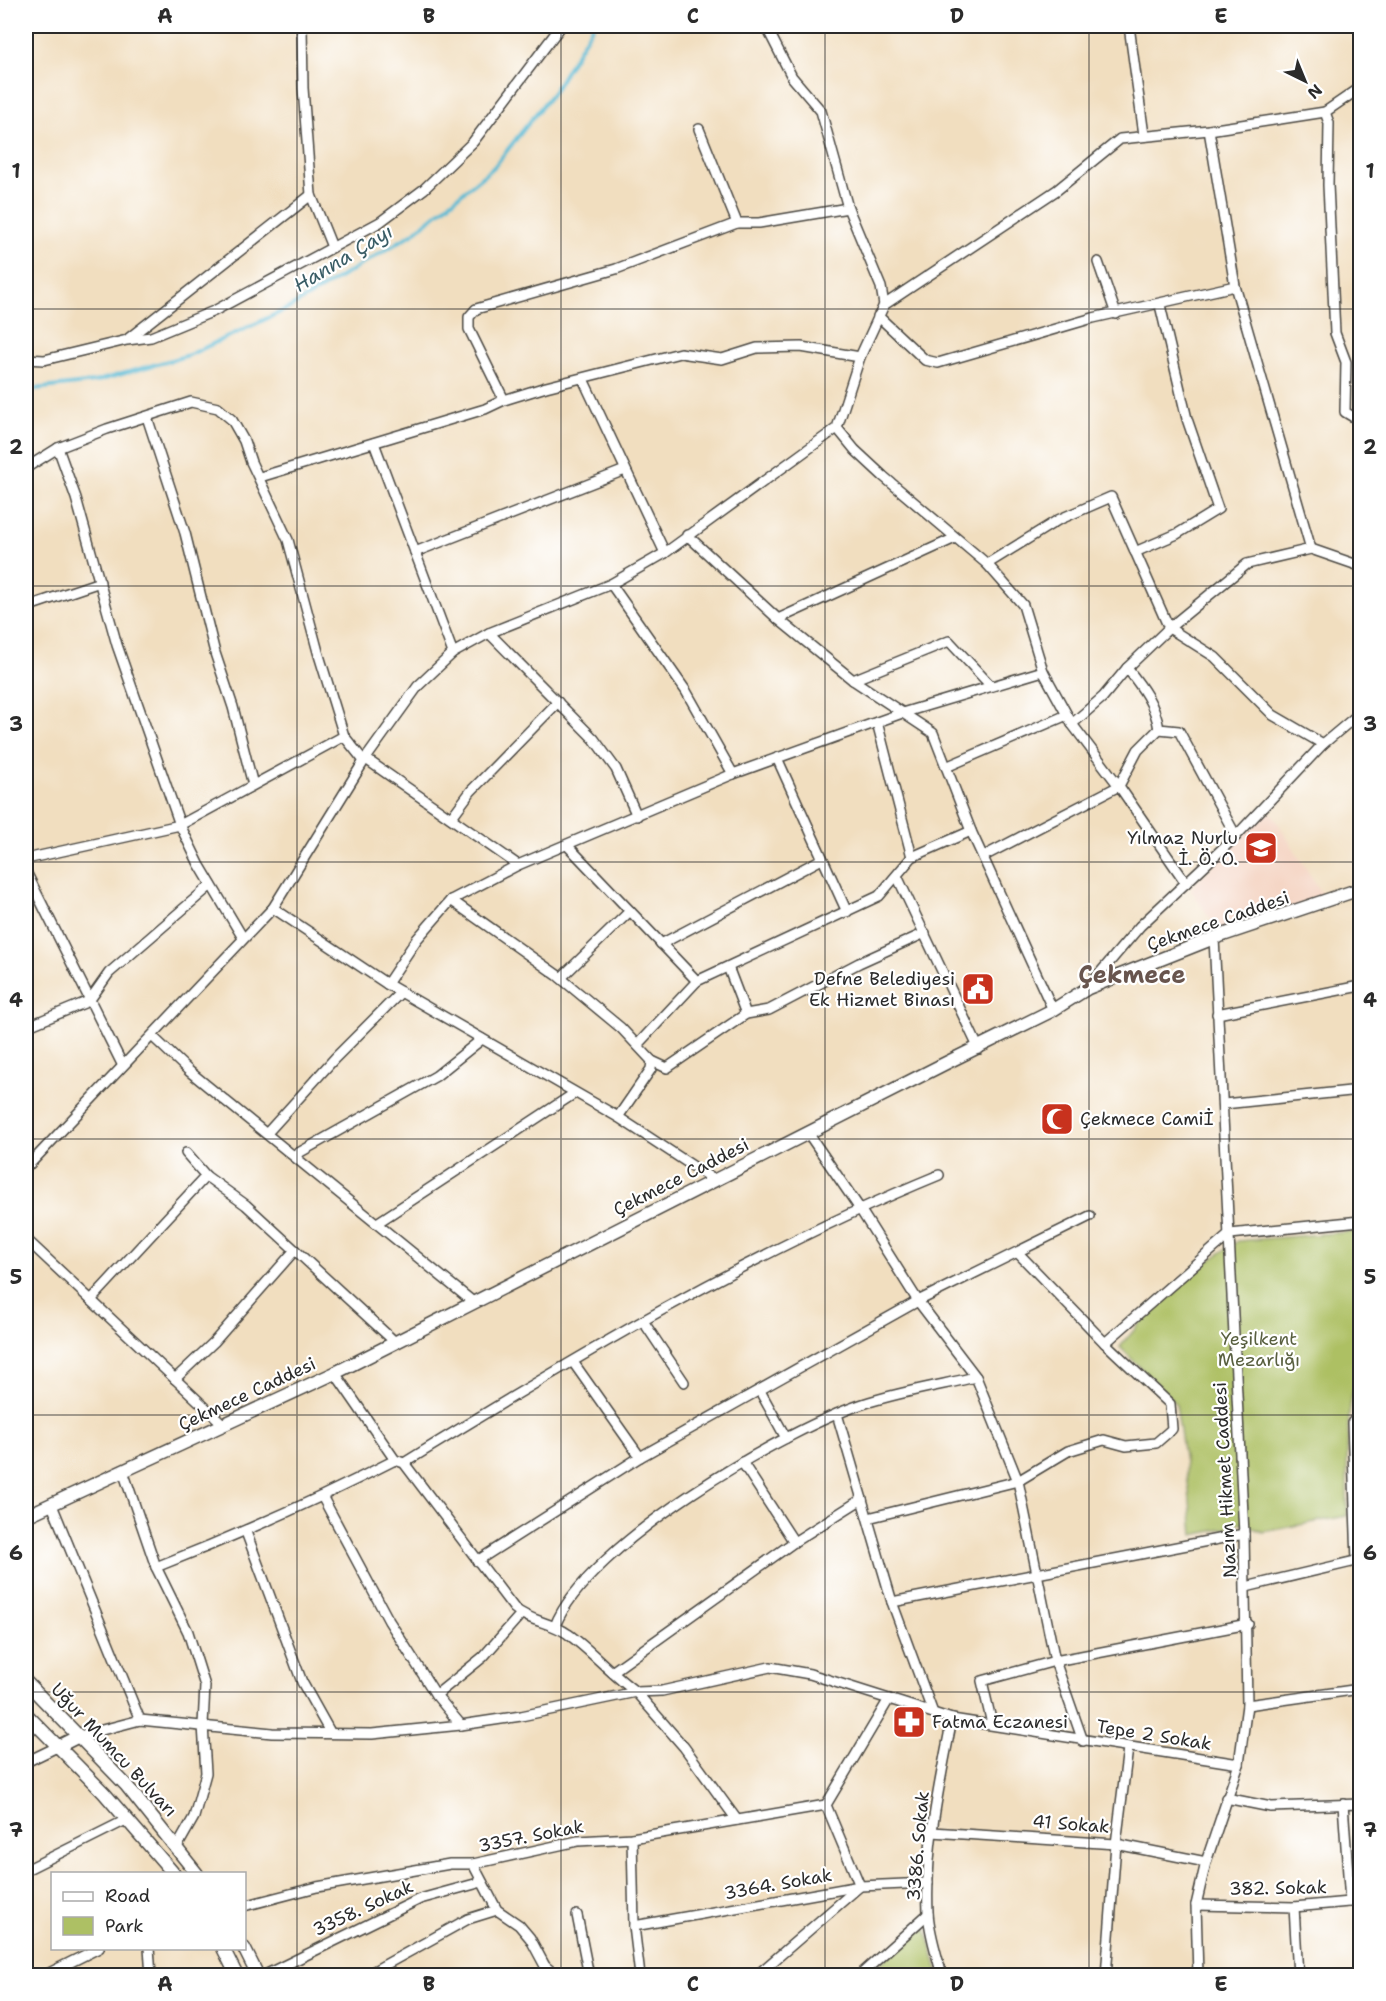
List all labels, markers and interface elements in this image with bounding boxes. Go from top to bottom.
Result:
text: A [157,3,173,29]
text: B [423,3,435,29]
text: C [687,3,699,29]
text: D [950,3,964,29]
text: E [1214,3,1228,29]
north arrow [1275,51,1335,111]
text: N [1303,80,1327,104]
text: 1 [11,158,21,184]
text: 1 [1365,158,1375,184]
water label: Hanna Çayı [288,218,398,298]
text: 2 [9,434,23,460]
text: 2 [1363,434,1377,460]
text: 3 [9,711,23,737]
text: 3 [1363,711,1377,737]
place label: Yılmaz Nurlu İ. Ö. O. [1127,826,1238,871]
school or university icon: Yılmaz Nurlu İ. Ö. O. [1243,830,1279,866]
street label: Çekmece Caddesi [1144,885,1292,957]
district label: Çekmece [1078,959,1186,991]
place label: Defne Belediyesi Ek Hizmet Binası [809,967,955,1012]
public building icon: Defne Belediyesi Ek Hizmet Binası [960,971,996,1007]
text: 4 [9,987,23,1013]
text: 4 [1363,987,1377,1013]
mosque icon: Çekmece Camiİ [1039,1101,1075,1137]
place label: Çekmece Camiİ [1080,1107,1214,1131]
street label: Çekmece Caddesi [609,1132,753,1222]
text: 5 [10,1264,22,1290]
text: 5 [1364,1264,1376,1290]
park label: Yeşilkent Mezarlığı [1218,1327,1300,1372]
street label: Çekmece Caddesi [174,1352,320,1436]
street label: Nazım Hikmet Caddesi [1208,1381,1242,1579]
text: 6 [9,1540,23,1566]
text: 6 [1363,1540,1377,1566]
street label: Uğur Mumcu Bulvarı [46,1678,182,1822]
pharmacy icon: Fatma Eczanesi [891,1704,927,1740]
place label: Fatma Eczanesi [932,1710,1068,1734]
street label: Tepe 2 Sokak [1095,1714,1213,1756]
street label: 3386. Sokak [901,1790,935,1902]
street label: 41 Sokak [1032,1809,1110,1839]
street label: 3357. Sokak [476,1814,586,1858]
text: 7 [9,1817,23,1843]
text: 7 [1363,1817,1377,1843]
street label: 3364. Sokak [722,1863,834,1905]
legend [51,1872,246,1950]
street label: 3358. Sokak [309,1874,417,1942]
street label: 382. Sokak [1229,1875,1327,1901]
text: Road [105,1884,150,1908]
text: Park [105,1914,144,1938]
text: A [157,1971,173,1997]
text: B [423,1971,435,1997]
text: C [687,1971,699,1997]
text: D [950,1971,964,1997]
text: E [1214,1971,1228,1997]

